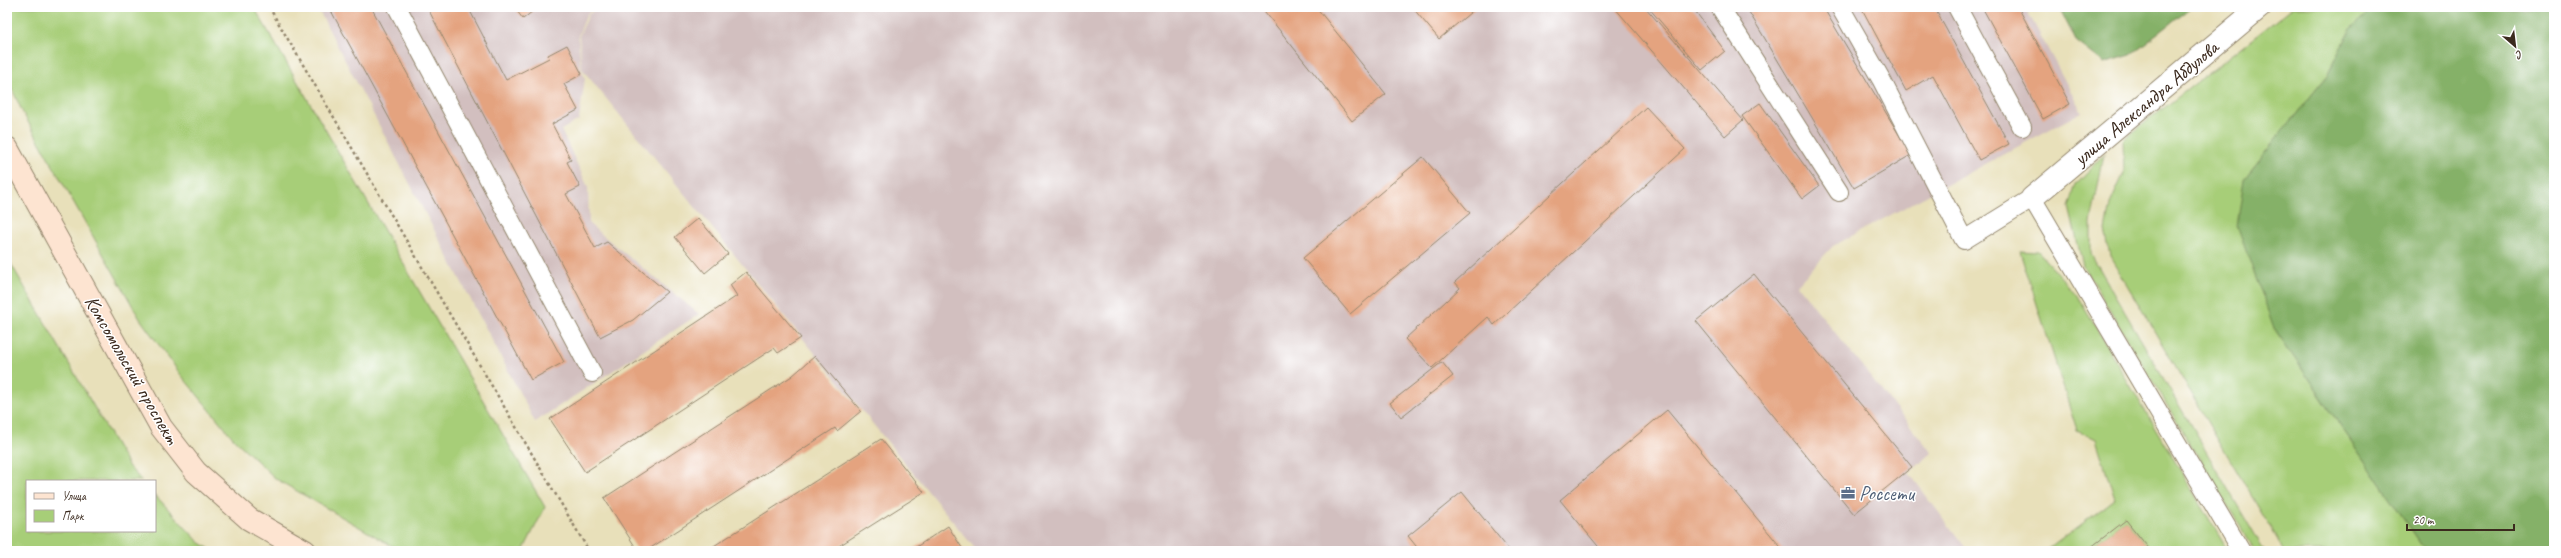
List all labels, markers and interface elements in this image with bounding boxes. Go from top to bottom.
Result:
north arrow [2495,26,2535,66]
street label: улица Александра Абдулова [2068,34,2225,171]
text: С [2513,47,2525,63]
street label: Комсомольский проспект [79,291,185,450]
legend [26,480,156,532]
place label: Россети [1859,481,1916,506]
office icon: Россети [1840,485,1856,501]
text: Улица [62,488,87,504]
scale bar [2407,506,2514,532]
text: Парк [62,508,85,524]
text: 20 m [2413,512,2435,528]

